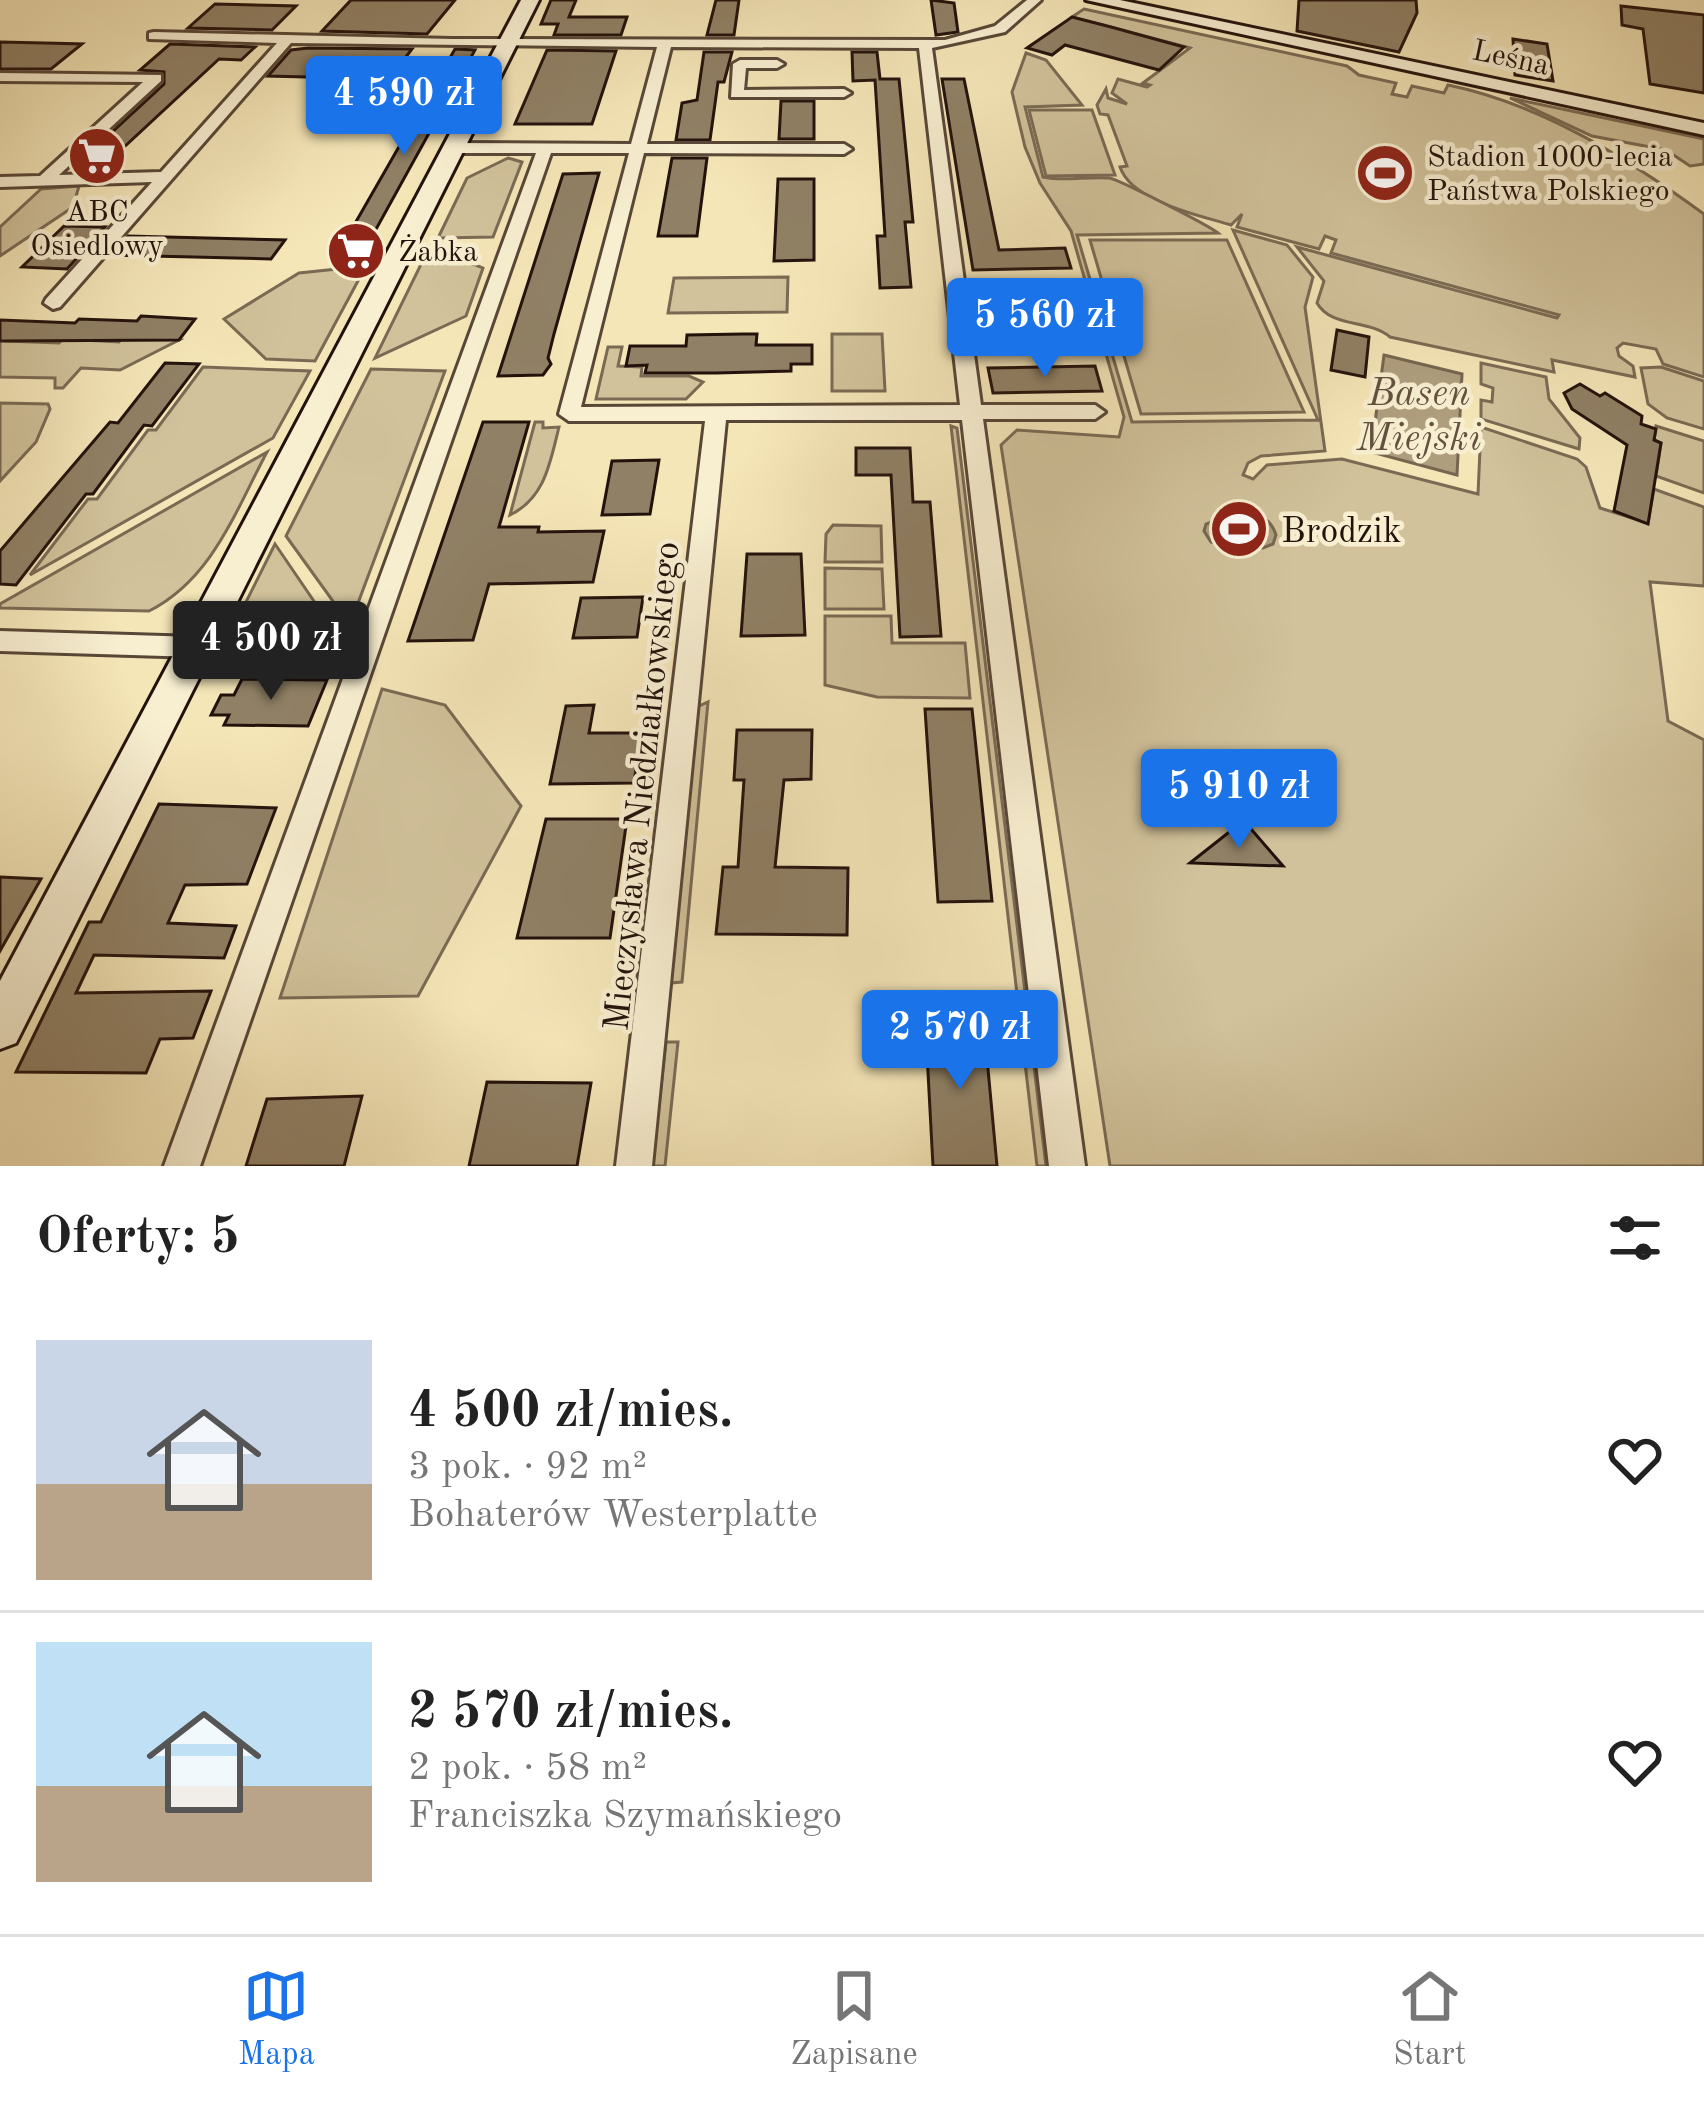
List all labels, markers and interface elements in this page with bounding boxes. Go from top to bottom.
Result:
street label: Leśna [1469,36,1552,82]
pin: 4 590 zł [280,56,528,158]
text: 4 590 zł [333,75,475,114]
supermarket icon: ABC Osiedlowy [66,125,128,187]
sports icon: Stadion 1000-lecia Państwa Polskiego [1354,142,1416,204]
place label: Stadion 1000-lecia Państwa Polskiego [1427,143,1673,207]
place label: ABC Osiedlowy [30,198,164,262]
supermarket icon: Żabka [325,220,387,282]
place label: Żabka [398,234,478,268]
pin: 5 560 zł [921,278,1169,380]
text: 5 560 zł [974,297,1116,336]
water label: Basen Miejski [1355,375,1482,459]
sports icon: Brodzik [1208,498,1270,560]
place label: Brodzik [1281,515,1402,551]
street label: Mieczysława Niedziałkowskiego [600,540,688,1033]
pin: 4 500 zł [147,601,395,703]
text: 4 500 zł [200,620,342,659]
pin: 5 910 zł [1115,749,1363,851]
text: 5 910 zł [1168,768,1310,807]
pin: 2 570 zł [836,990,1084,1092]
text: 2 570 zł [889,1009,1031,1048]
icon: filters [1602,1205,1668,1271]
text: Oferty: 5 [36,1213,240,1264]
text: 4 500 zł/mies. [408,1387,733,1438]
icon: home [132,1388,276,1532]
icon: heart [1602,1427,1668,1493]
text: 3 pok. · 92 m² [408,1448,647,1487]
text: Bohaterów Westerplatte [408,1496,818,1535]
text: 2 570 zł/mies. [408,1688,733,1739]
icon: home [132,1690,276,1834]
icon: heart [1602,1729,1668,1795]
text: 2 pok. · 58 m² [408,1749,647,1788]
text: Franciszka Szymańskiego [408,1797,842,1836]
tab: Mapa [238,1963,315,2076]
tab: Zapisane [790,1963,918,2076]
tab: Start [1393,1963,1466,2076]

